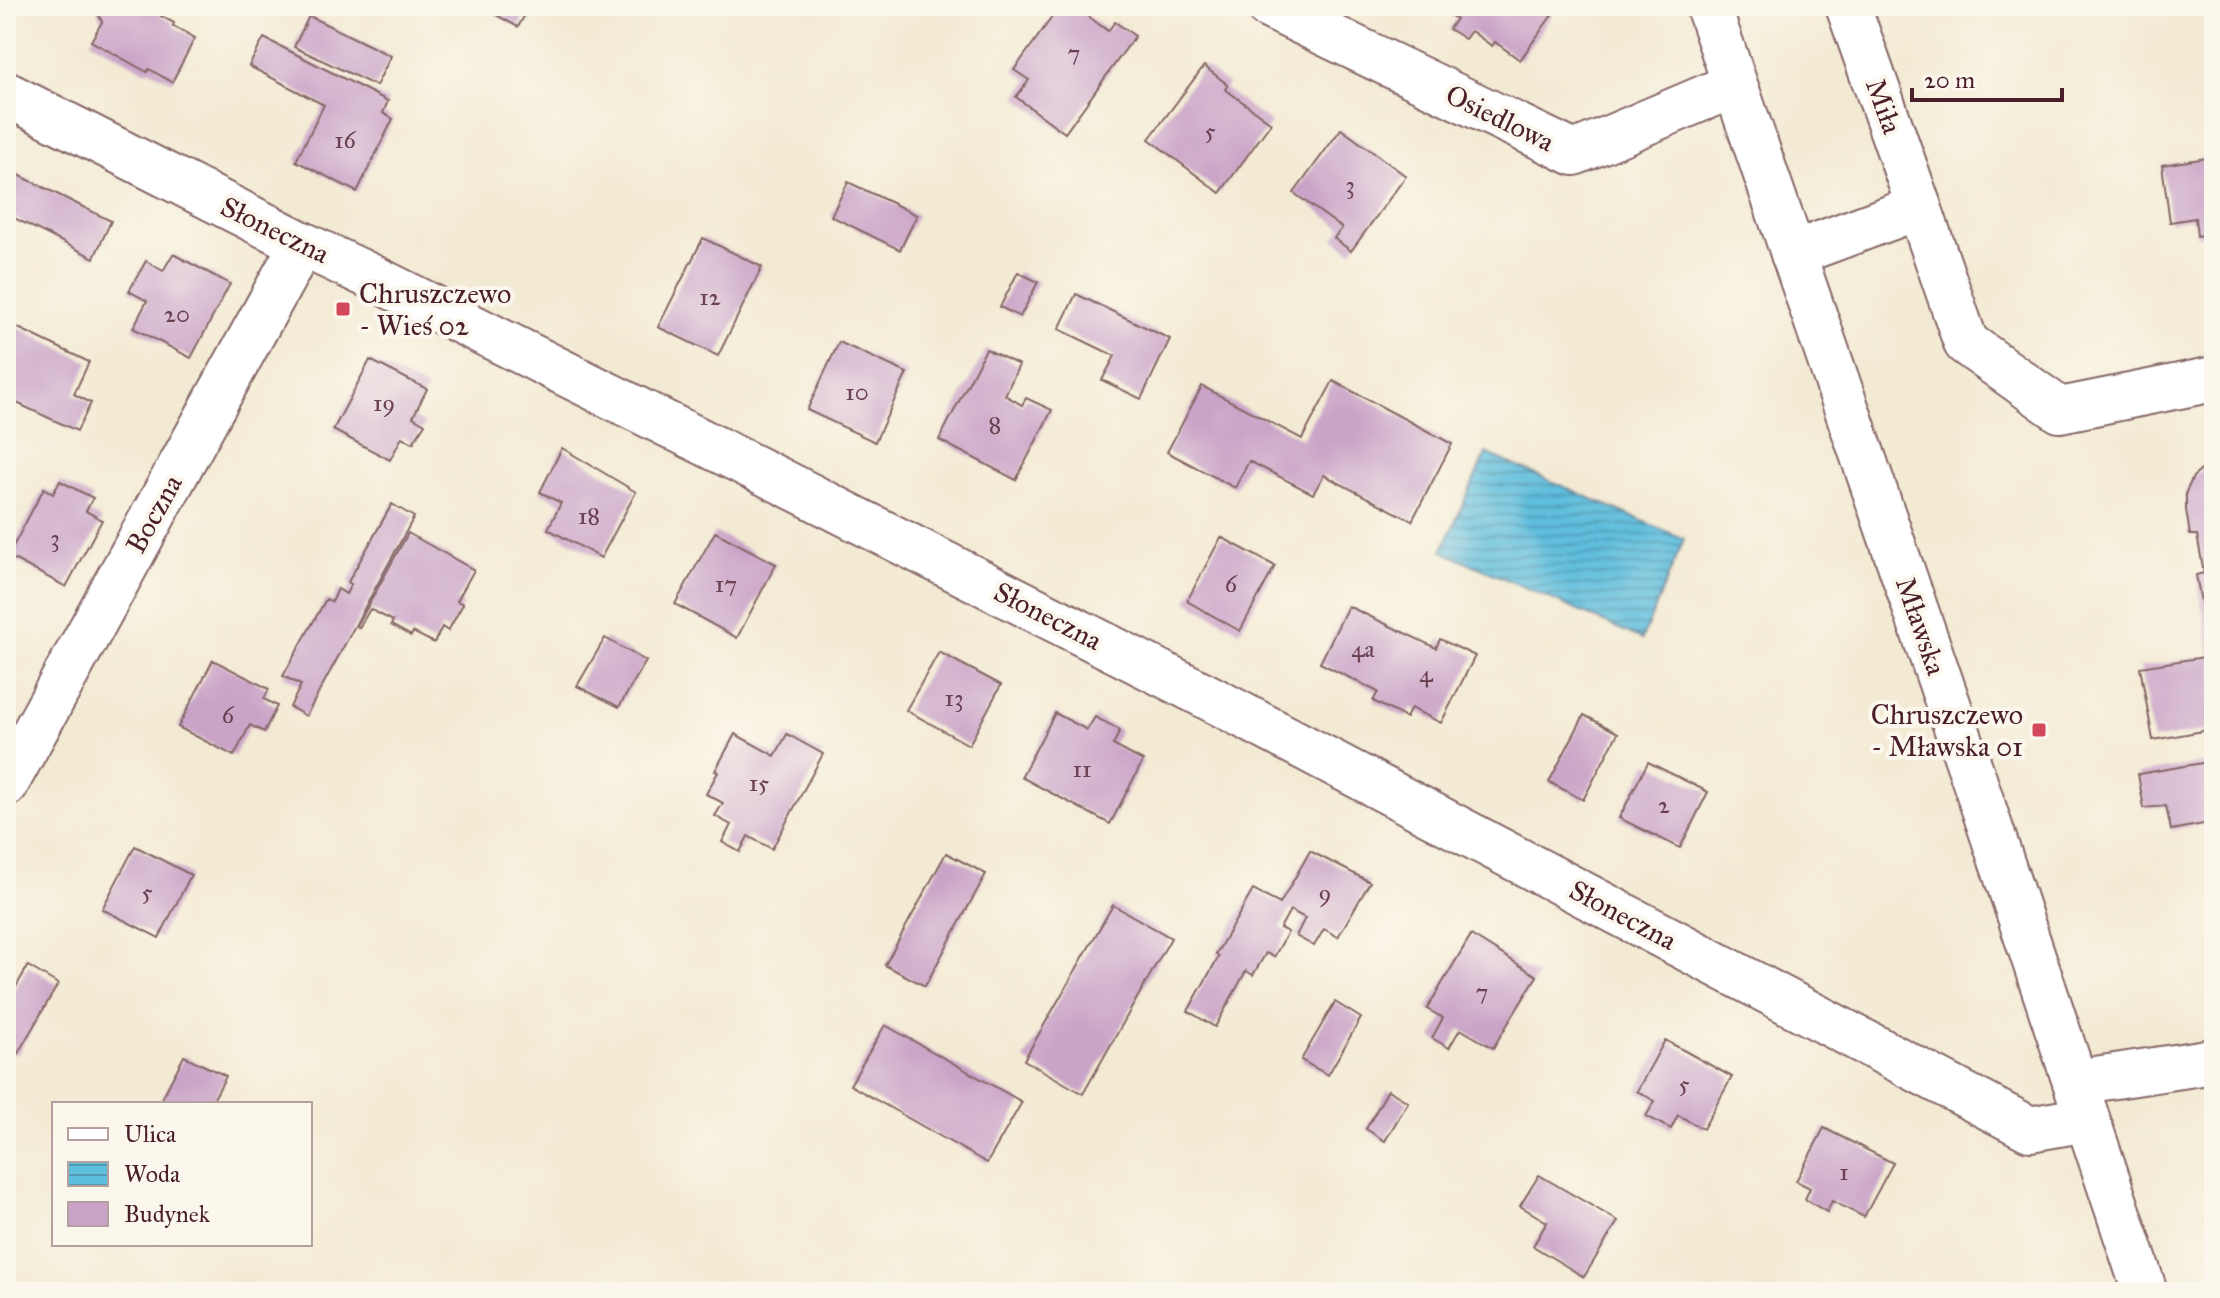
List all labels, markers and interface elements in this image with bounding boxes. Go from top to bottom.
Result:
house number: 7 [1068,38,1080,68]
scale bar [1912,52,2062,102]
text: 20 m [1924,65,1975,95]
street label: Miła [1858,74,1910,138]
street label: Osiedlowa [1440,77,1560,159]
house number: 5 [1204,116,1216,146]
house number: 16 [334,125,357,155]
house number: 3 [1345,170,1355,200]
street label: Słoneczna [215,189,335,271]
place label: Chruszczewo - Wieś 02 [359,276,511,343]
house number: 12 [699,282,721,312]
house number: 20 [164,299,190,329]
marker: Chruszczewo - Wieś 02 [334,300,352,318]
house number: 10 [845,377,869,407]
house number: 19 [373,388,395,418]
house number: 8 [989,410,1001,440]
street label: Boczna [118,468,190,559]
house number: 18 [578,501,600,531]
house number: 3 [50,523,60,553]
house number: 17 [715,569,737,599]
house number: 6 [1225,569,1238,599]
street label: Mławska [1888,572,1954,680]
street label: Słoneczna [988,574,1108,658]
house number: 4a [1351,634,1376,664]
house number: 4 [1419,659,1433,689]
house number: 13 [944,683,964,713]
place label: Chruszczewo - Mławska 01 [1871,697,2023,764]
house number: 6 [222,700,235,730]
marker: Chruszczewo - Mławska 01 [2030,721,2048,739]
house number: 11 [1073,754,1091,784]
house number: 15 [749,768,769,798]
house number: 2 [1658,790,1670,820]
street label: Słoneczna [1563,872,1683,958]
house number: 5 [141,877,153,907]
house number: 9 [1319,878,1331,908]
house number: 7 [1476,977,1488,1007]
house number: 5 [1678,1069,1690,1099]
legend [52,1102,312,1246]
text: Ulica [124,1119,177,1149]
house number: 1 [1839,1157,1849,1187]
text: Woda [124,1159,181,1189]
text: Budynek [124,1199,211,1229]

